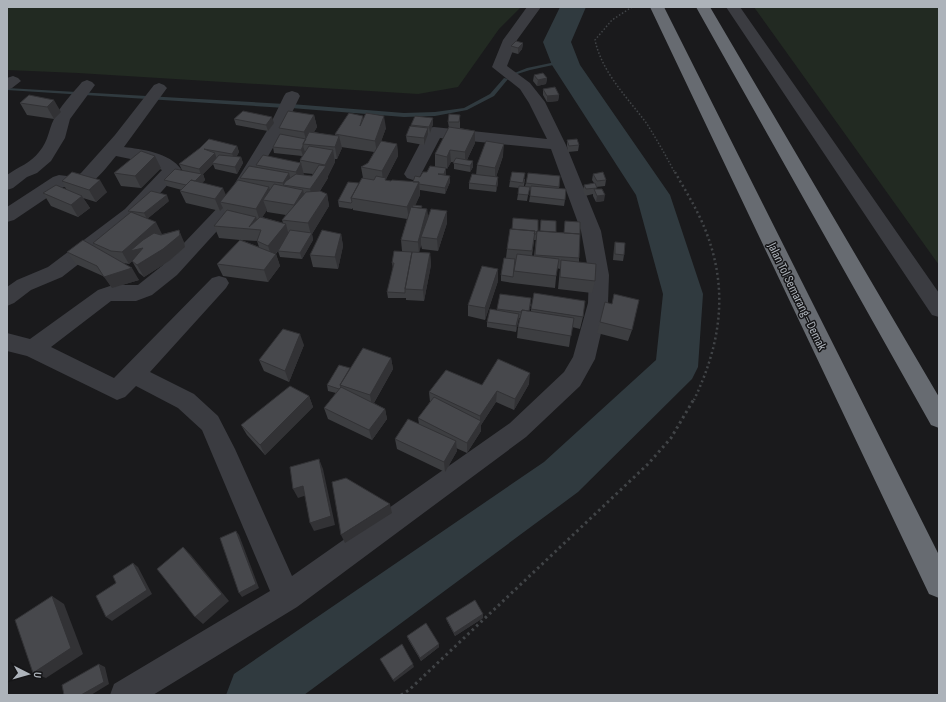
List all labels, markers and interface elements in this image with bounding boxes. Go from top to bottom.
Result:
street label: Jalan Tol Semarang–Demak [764,239,830,353]
north arrow [8,654,48,694]
text: U [31,671,44,679]

